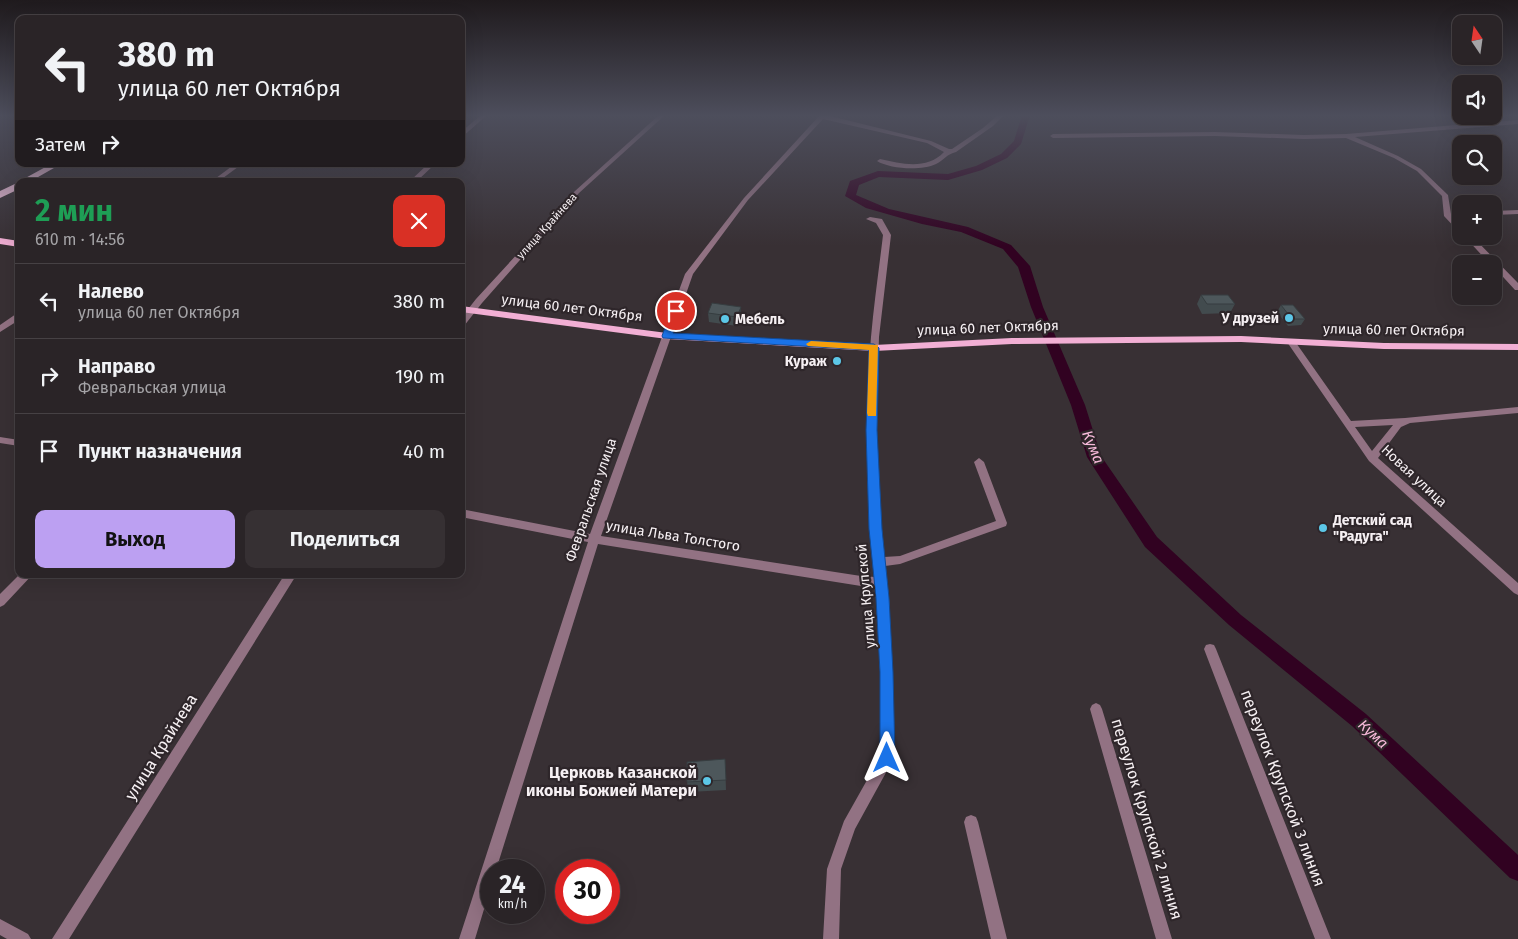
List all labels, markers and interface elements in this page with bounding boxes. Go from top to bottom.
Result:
north arrow [1452,15,1502,65]
map controls [1452,15,1502,305]
text: 380 m [118,33,215,75]
icon: left [35,35,100,100]
text: улица 60 лет Октября [118,75,341,102]
button: sound [1452,75,1502,125]
icon: right [96,130,124,158]
text: Затем [35,133,86,156]
button: search [1452,135,1502,185]
street label: улица Крайнева [514,191,580,261]
text: 2 мин [35,193,113,229]
button: close [393,195,445,247]
button: + [1452,195,1502,245]
text: 610 m · 14:56 [35,230,125,249]
button: − [1452,255,1502,305]
text: Налево [78,280,144,303]
icon: left [35,287,63,315]
text: 380 m [393,290,445,313]
pin [655,290,697,332]
street label: улица 60 лет Октября [501,291,643,325]
icon: arrive [662,297,690,325]
text: улица 60 лет Октября [78,303,240,322]
place label: У друзей [1221,310,1279,327]
place label: Мебель [735,311,785,328]
marker: У друзей [1283,312,1295,324]
marker: Мебель [719,313,731,325]
street label: улица 60 лет Октября [917,317,1059,339]
street label: улица 60 лет Октября [1323,320,1465,340]
place label: Кураж [785,353,827,370]
text: Направо [78,355,155,378]
marker: Кураж [831,355,843,367]
icon: right [35,362,63,390]
text: 190 m [395,365,445,388]
text: Февральская улица [78,378,226,397]
water label: Кума [1078,428,1108,466]
street label: Февральская улица [562,436,620,564]
icon: arrive [35,437,63,465]
text: Пункт назначения [78,440,242,463]
text: 40 m [403,440,445,463]
street label: Новая улица [1378,441,1450,511]
button: Выход [35,510,235,568]
button: Поделиться [245,510,445,568]
place label: Детский сад "Радуга" [1332,512,1412,545]
street label: улица Льва Толстого [605,517,741,555]
marker: Детский сад "Радуга" [1317,522,1329,534]
street label: улица Крупской [853,543,879,649]
street label: переулок Крупской 3 линия [1237,687,1329,889]
street label: улица Крайнева [121,690,201,804]
street label: переулок Крупской 2 линия [1107,716,1187,922]
water label: Кума [1354,716,1392,752]
position arrow [860,731,912,783]
place label: Церковь Казанской иконы Божией Матери [526,763,697,800]
marker: Церковь Казанской иконы Божией Матери [701,775,713,787]
speed limit sign: 30 [555,859,620,924]
text: 24 [499,870,526,900]
text: km/h [498,897,527,911]

